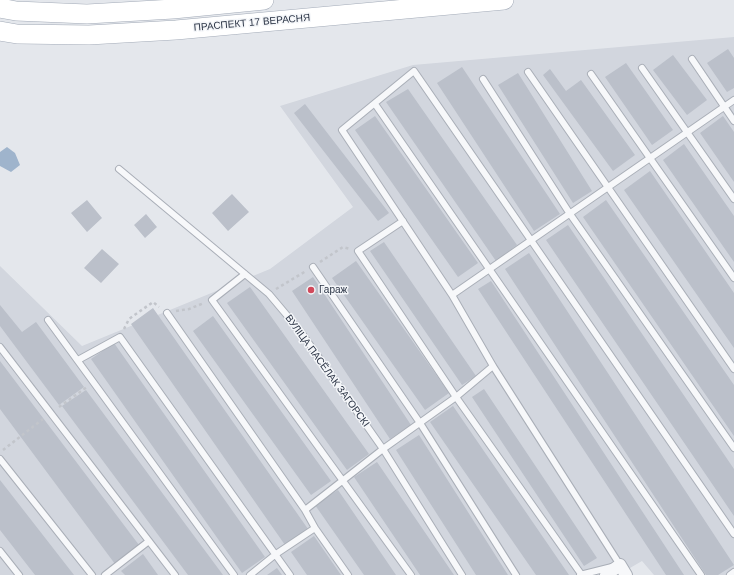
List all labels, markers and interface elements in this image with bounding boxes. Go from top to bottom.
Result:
street label: ПРАСПЕКТ 17 ВЕРАСНЯ [193,12,311,34]
place label: Гараж [319,284,347,296]
marker: Гараж [306,285,316,295]
street label: ВУЛІЦА ПАСЁЛАК ЗАГОРСКІ [282,313,372,429]

